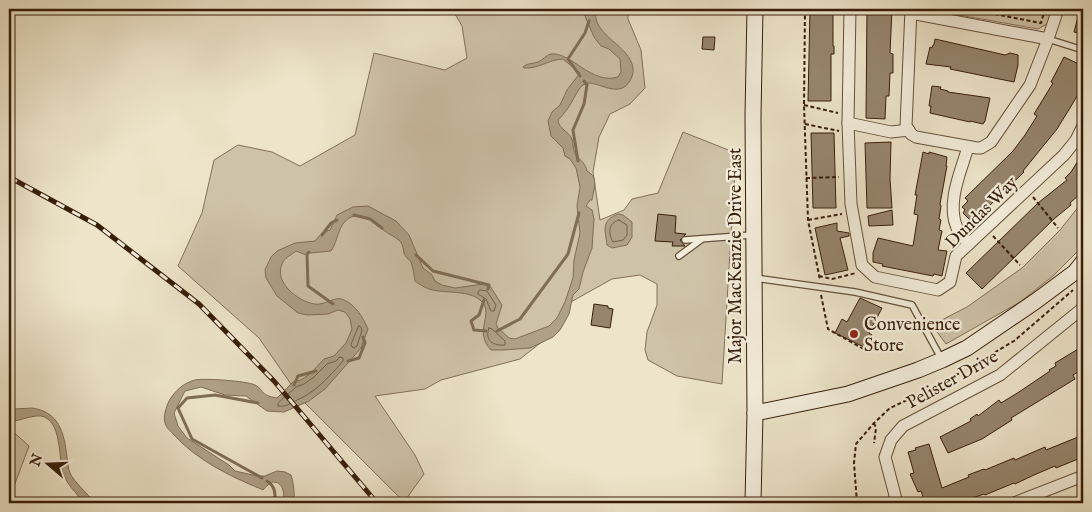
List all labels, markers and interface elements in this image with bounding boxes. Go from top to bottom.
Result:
street label: Major MacKenzie Drive East [725,148,748,364]
street label: Dundas Way [941,172,1023,254]
place label: Convenience Store [864,314,960,358]
marker: Convenience Store [848,328,860,340]
street label: Pelister Drive [903,346,1003,415]
north arrow [22,440,72,490]
text: N [26,451,47,470]

